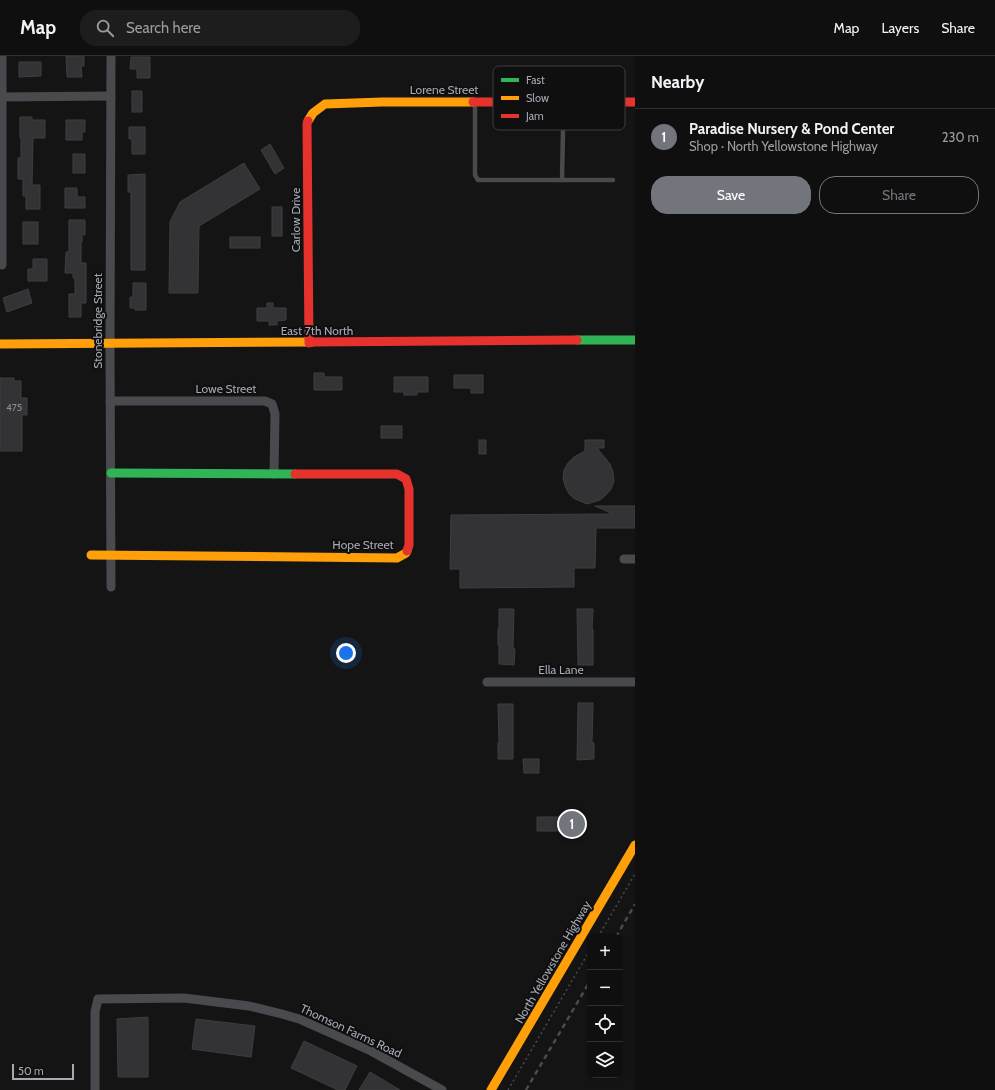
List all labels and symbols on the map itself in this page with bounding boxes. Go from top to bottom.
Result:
legend [493,66,625,130]
text: Fast [526,73,545,87]
street label: Lorene Street [410,82,478,97]
text: Slow [526,91,549,105]
text: Jam [525,109,544,123]
street label: Carlow Drive [288,188,303,252]
street label: Stonebridge Street [90,273,105,369]
street label: East 7th North [281,323,353,338]
street label: Lowe Street [196,381,256,396]
house number: 475 [6,401,22,414]
street label: Hope Street [332,537,394,552]
your location [336,643,356,663]
street label: Ella Lane [538,662,584,677]
pin: 1 [559,809,585,839]
street label: North Yellowstone Highway [511,898,594,1026]
street label: Thomson Farms Road [298,1000,404,1061]
scale bar [12,1062,74,1081]

